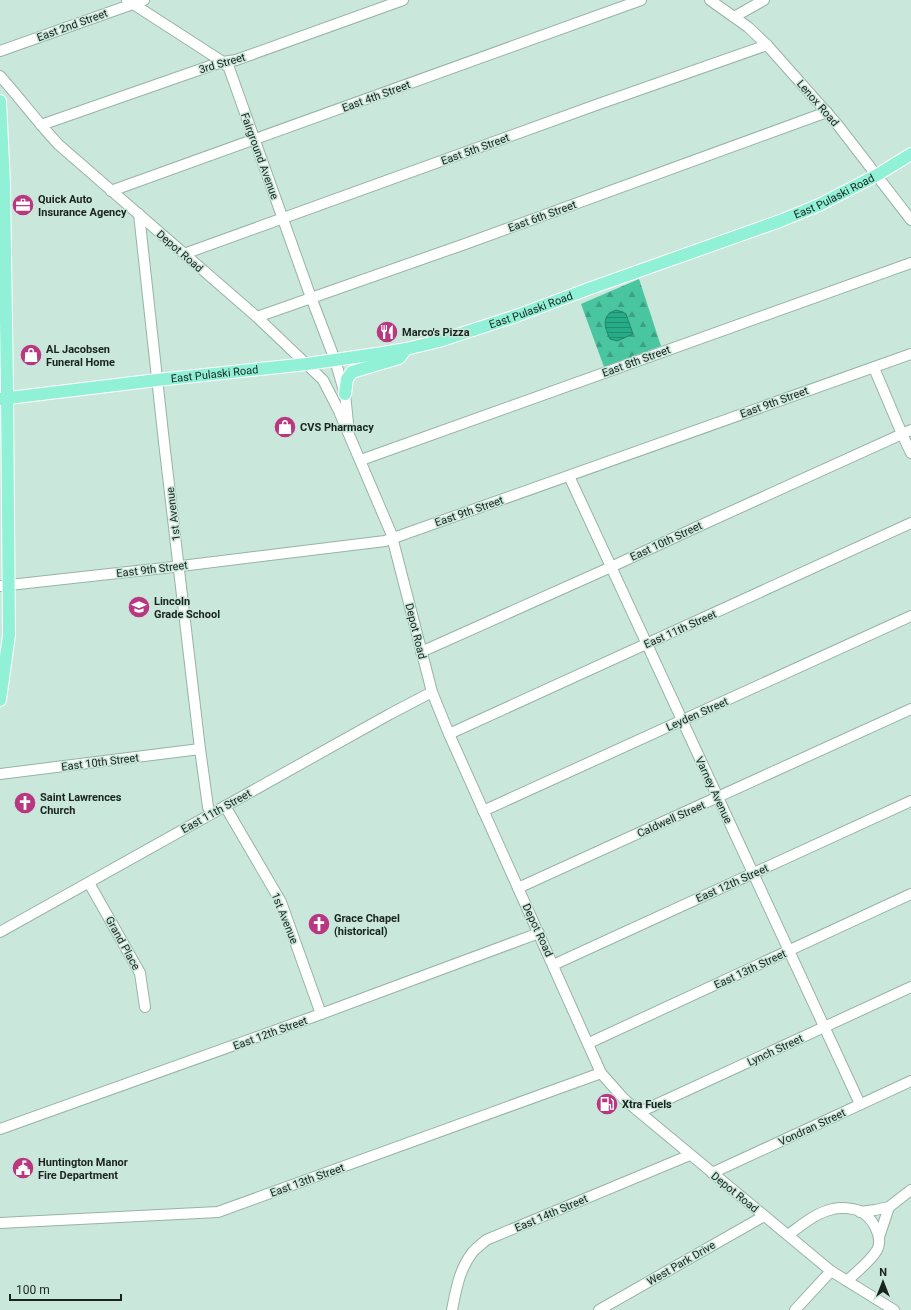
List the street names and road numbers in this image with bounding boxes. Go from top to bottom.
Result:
street label: East 2nd Street [35,6,110,44]
street label: 3rd Street [197,51,247,76]
street label: Lenox Road [794,77,841,129]
street label: East 4th Street [340,78,413,115]
street label: Fairground Avenue [238,111,281,201]
street label: East 5th Street [439,131,512,168]
street label: East Pulaski Road [792,172,877,222]
street label: East 6th Street [506,198,579,235]
street label: Depot Road [154,228,205,275]
street label: East Pulaski Road [488,289,575,331]
street label: East 8th Street [600,343,673,380]
street label: East Pulaski Road [170,363,259,385]
street label: East 9th Street [738,384,811,421]
street label: 1st Avenue [164,486,183,542]
street label: East 9th Street [433,494,506,529]
street label: East 10th Street [628,519,705,564]
street label: East 9th Street [116,559,189,580]
street label: Depot Road [402,602,429,660]
street label: East 11th Street [642,607,719,651]
street label: Leyden Street [664,695,731,734]
street label: East 10th Street [61,751,140,774]
street label: Varney Avenue [692,755,735,826]
street label: East 11th Street [179,787,254,836]
street label: Caldwell Street [635,798,708,840]
street label: East 12th Street [694,861,771,905]
street label: 1st Avenue [268,891,301,946]
street label: Depot Road [520,902,555,959]
street label: Grand Place [103,914,143,972]
street label: East 13th Street [712,947,789,992]
street label: East 12th Street [231,1014,309,1053]
street label: Lynch Street [745,1032,806,1069]
street label: Vondran Street [777,1106,848,1149]
street label: East 13th Street [268,1161,346,1200]
street label: Depot Road [708,1169,761,1215]
street label: East 14th Street [513,1192,590,1235]
street label: West Park Drive [645,1238,718,1288]

